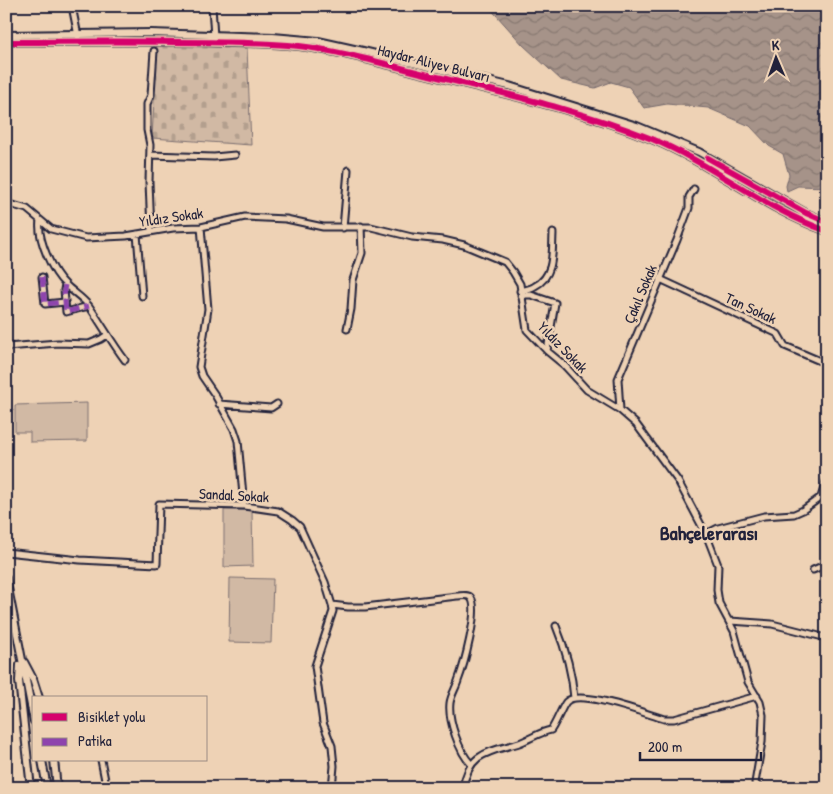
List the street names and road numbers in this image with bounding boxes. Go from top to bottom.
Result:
street label: Haydar Aliyev Bulvarı [376,39,492,87]
street label: Yıldız Sokak [138,202,204,232]
street label: Çakıl Sokak [618,261,662,327]
street label: Tan Sokak [722,287,780,329]
street label: Yıldız Sokak [533,317,593,377]
street label: Sandal Sokak [199,483,269,507]

